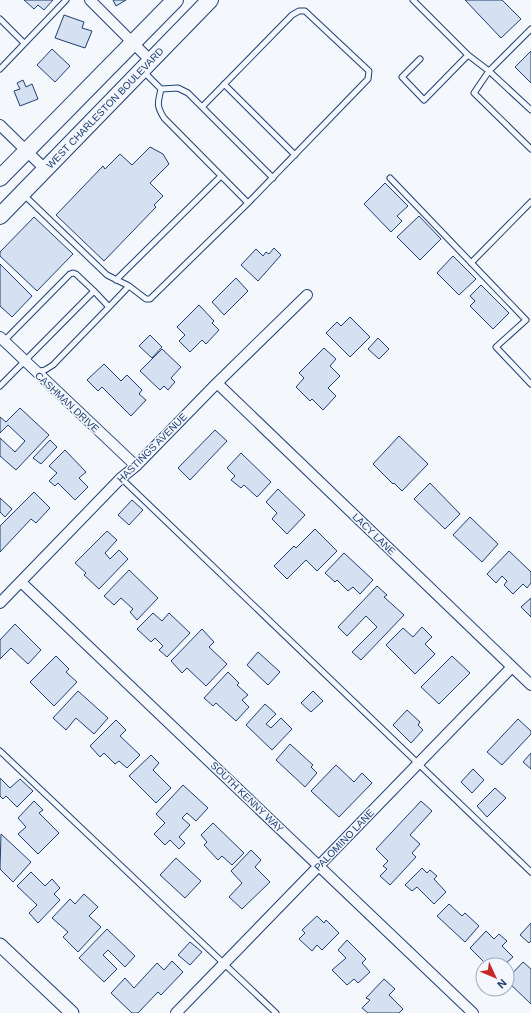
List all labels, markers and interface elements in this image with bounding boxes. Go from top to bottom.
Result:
street label: WEST CHARLESTON BOULEVARD [44,45,166,171]
street label: CASHMAN DRIVE [33,370,101,435]
street label: HASTINGS AVENUE [115,411,189,485]
street label: LACY LANE [350,511,398,557]
street label: SOUTH KENNY WAY [208,760,286,835]
street label: PALOMINO LANE [312,807,376,873]
north arrow [475,957,515,997]
text: N [495,977,509,991]

